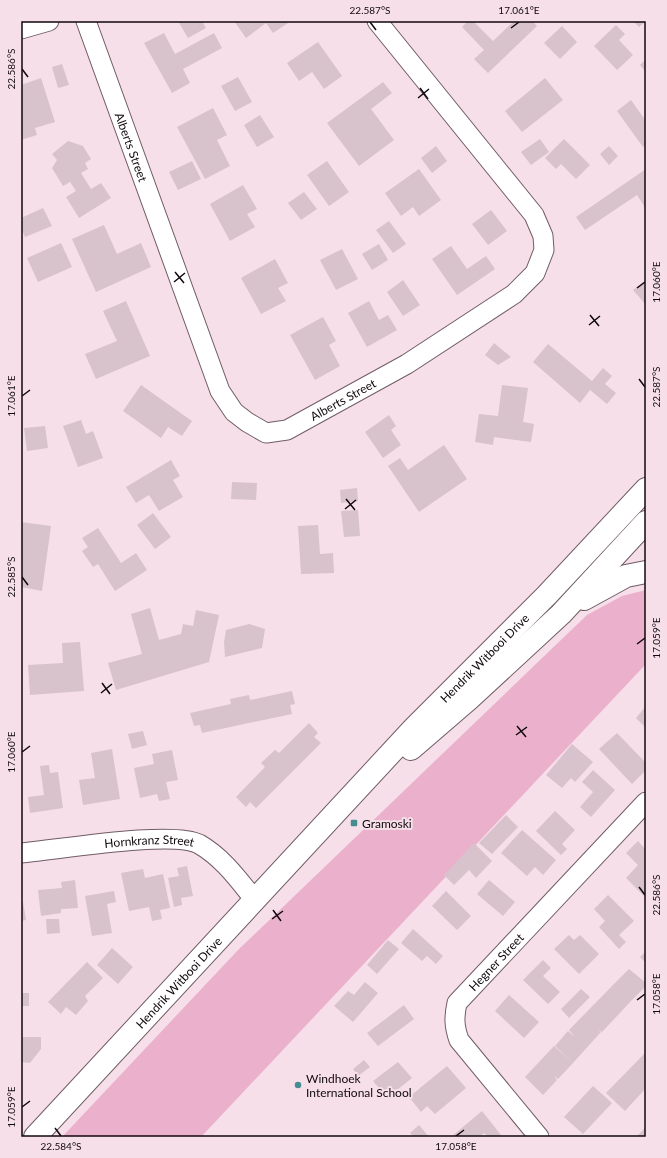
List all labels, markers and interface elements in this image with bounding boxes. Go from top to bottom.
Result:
text: 22.587°S [350,4,390,16]
text: 17.061°E [498,4,540,16]
text: 22.586°S [5,49,17,89]
street label: Alberts Street [112,110,151,184]
text: 17.060°E [650,261,662,303]
text: 22.587°S [650,367,662,407]
text: 17.061°E [5,375,17,417]
street label: Alberts Street [307,375,379,423]
text: 22.585°S [5,557,17,597]
street label: Hendrik Witbooi Drive [437,610,532,705]
text: 17.059°E [650,617,662,659]
text: 17.060°E [5,731,17,773]
place label: Gramoski [362,816,412,831]
marker: Gramoski [349,818,359,828]
street label: Hornkranz Street [104,832,197,851]
text: 22.586°S [650,875,662,915]
street label: Hegner Street [465,929,527,994]
street label: Hendrik Witbooi Drive [132,933,225,1031]
text: 17.058°E [650,973,662,1015]
place label: Windhoek International School [306,1071,412,1100]
marker: Windhoek International School [293,1080,303,1090]
text: 17.059°E [5,1086,17,1128]
text: 22.584°S [41,1140,81,1152]
text: 17.058°E [435,1140,477,1152]

